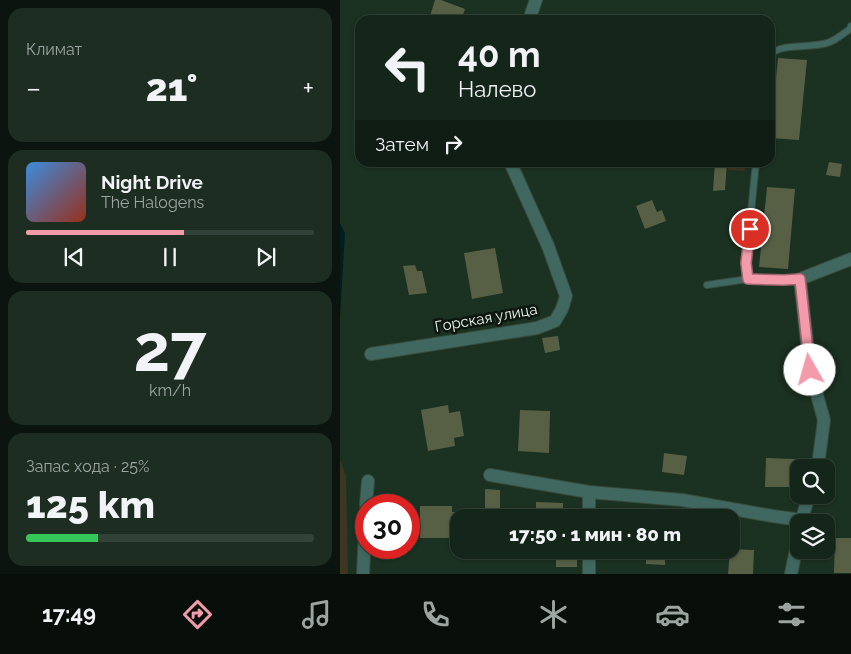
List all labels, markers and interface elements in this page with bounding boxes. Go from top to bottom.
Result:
text: 40 m [458,34,540,75]
icon: left [375,35,440,100]
text: Климат [26,40,82,59]
text: 21° [146,65,198,110]
text: − [26,72,41,105]
text: + [302,72,314,105]
text: Налево [458,76,536,102]
icon: right [439,130,467,158]
text: Затем [375,133,429,155]
text: Night Drive [101,171,203,193]
text: The Halogens [101,193,204,212]
pin [729,208,771,250]
icon: arrive [736,215,764,243]
icon: previous [60,243,88,271]
icon: pause [156,243,184,271]
icon: next [252,243,280,271]
street label: Горская улица [433,300,539,336]
text: 27 [133,310,207,386]
position arrow [783,343,835,395]
text: km/h [149,381,191,400]
text: Запас хода · 25% [26,457,149,476]
map controls [790,459,835,559]
button: search [790,459,835,504]
text: 125 km [26,482,155,527]
speed limit sign: 30 [355,494,420,559]
button: layers [790,514,835,559]
text: 17:50 · 1 мин · 80 m [509,523,681,545]
icon: directions [180,597,215,632]
icon: music [299,597,334,632]
icon: phone [418,597,453,632]
icon: climate [536,597,571,632]
icon: car [655,597,690,632]
icon: filters [774,597,809,632]
text: 17:49 [42,601,96,627]

